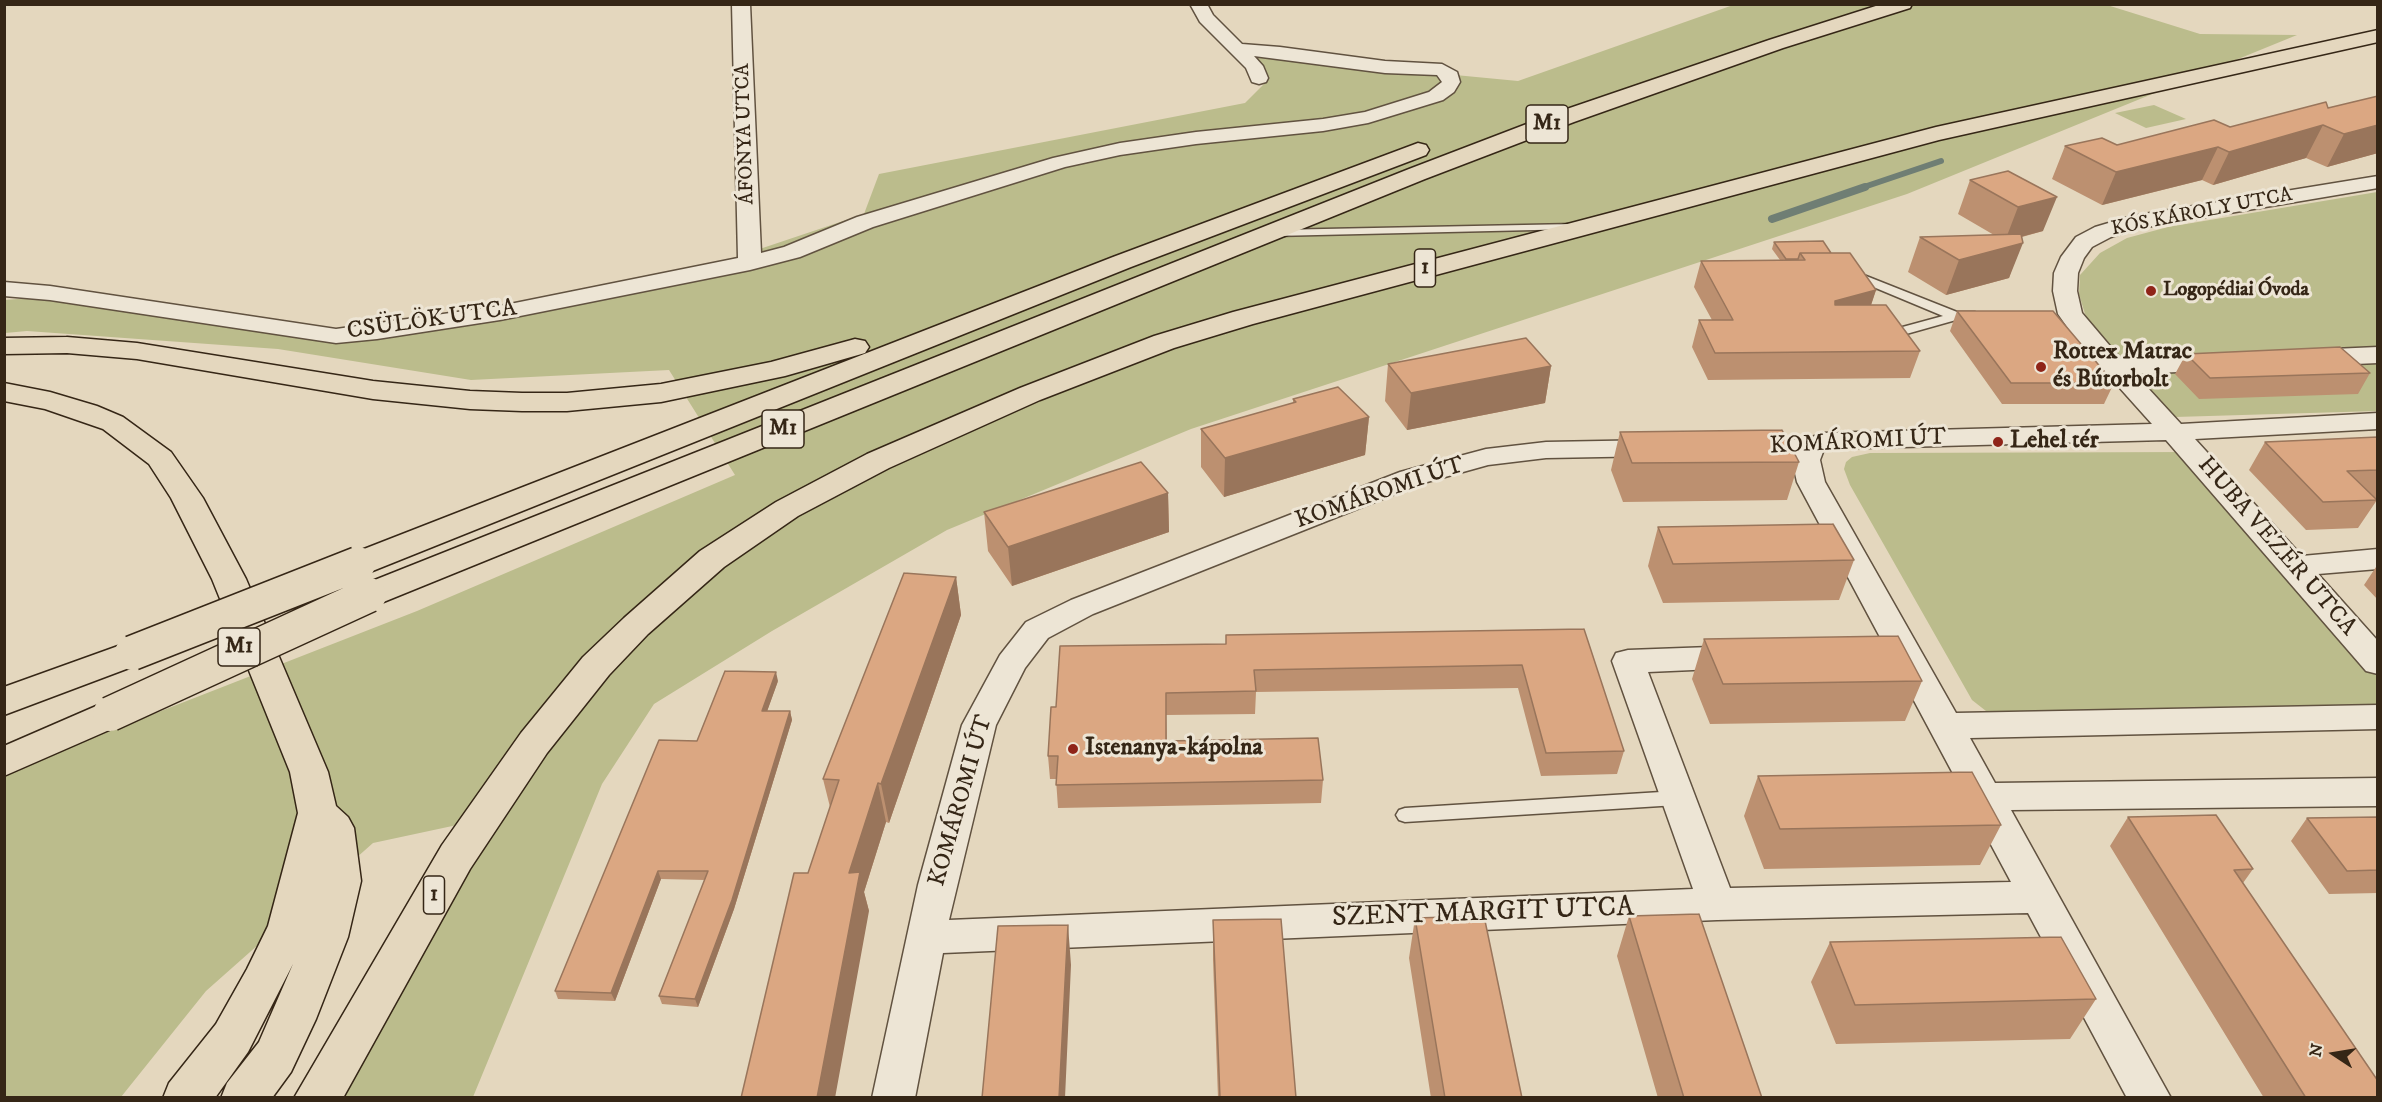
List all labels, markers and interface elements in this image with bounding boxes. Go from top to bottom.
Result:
street label: ÁFONYA UTCA [732,63,760,205]
road number: M1 [1526,105,1568,143]
street label: KÓS KÁROLY UTCA [2109,184,2295,242]
road number: 1 [1414,249,1436,287]
place label: Logopédiai Óvoda [2163,279,2309,303]
marker: Logopédiai Óvoda [2144,284,2158,298]
street label: CSÜLÖK UTCA [345,295,519,347]
place label: Rottex Matrac és Bútorbolt [2053,339,2192,395]
marker: Rottex Matrac és Bútorbolt [2034,360,2048,374]
road number: M1 [762,410,804,448]
street label: KOMÁROMI ÚT [1769,424,1947,462]
place label: Lehel tér [2010,428,2099,456]
marker: Lehel tér [1991,435,2005,449]
street label: HUBA VEZÉR UTCA [2190,451,2362,643]
street label: KOMÁROMI ÚT [1292,452,1468,536]
road number: M1 [218,628,260,666]
street label: KOMÁROMI ÚT [924,712,1000,890]
place label: Istenanya-kápolna [1085,735,1263,763]
marker: Istenanya-kápolna [1066,742,1080,756]
road number: 1 [424,876,444,914]
street label: SZENT MARGIT UTCA [1331,892,1635,936]
north arrow [2304,1024,2364,1084]
text: N [2305,1042,2328,1059]

